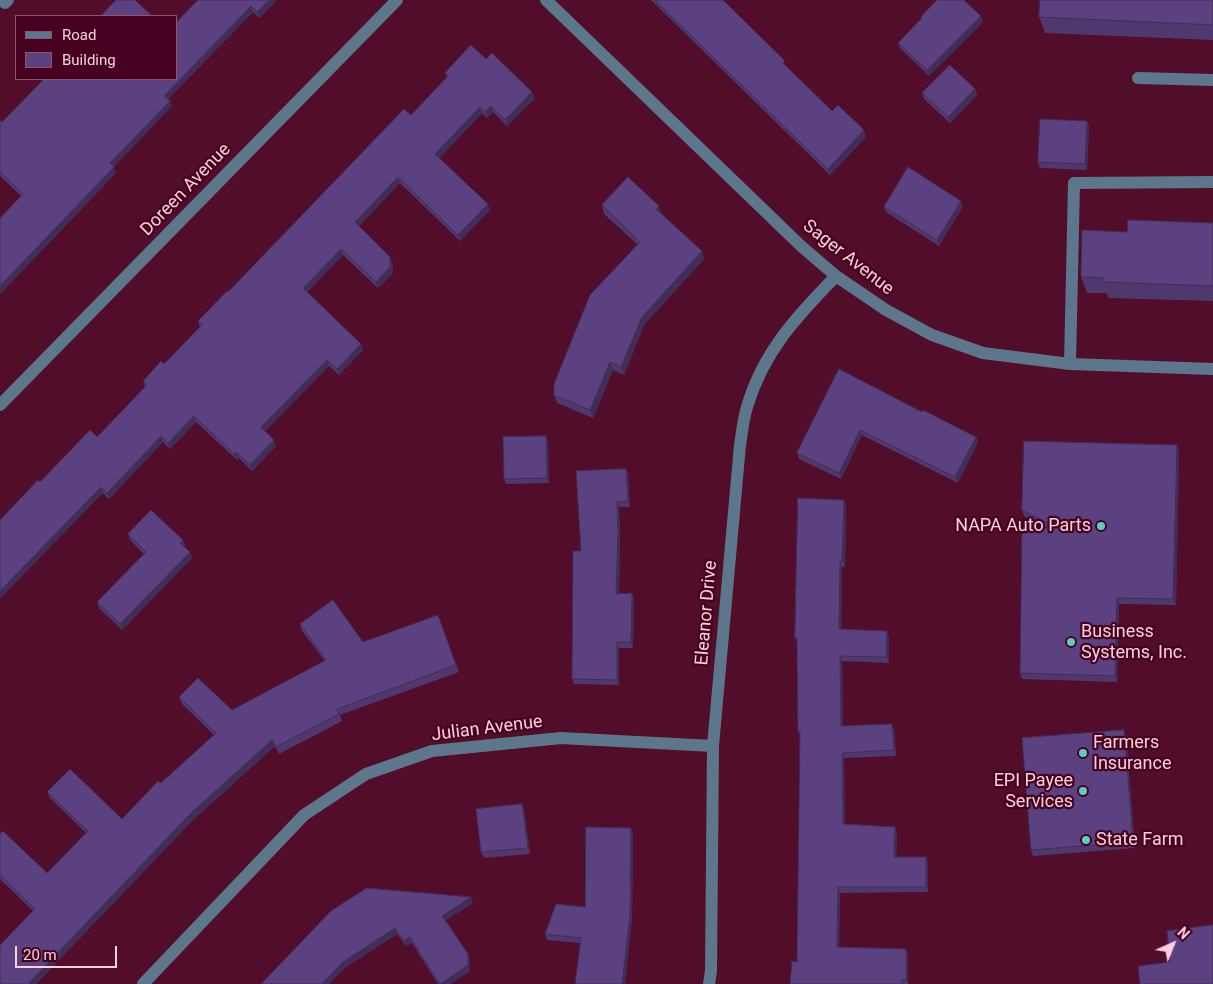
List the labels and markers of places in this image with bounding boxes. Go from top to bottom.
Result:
place label: NAPA Auto Parts [955,515,1091,537]
marker: NAPA Auto Parts [1095,520,1107,532]
place label: Business Systems, Inc. [1081,621,1187,664]
marker: Business Systems, Inc. [1065,636,1077,648]
place label: Farmers Insurance [1093,732,1171,774]
marker: Farmers Insurance [1077,747,1089,759]
place label: EPI Payee Services [994,770,1073,812]
marker: EPI Payee Services [1077,785,1089,797]
place label: State Farm [1096,829,1184,851]
marker: State Farm [1080,834,1092,846]

